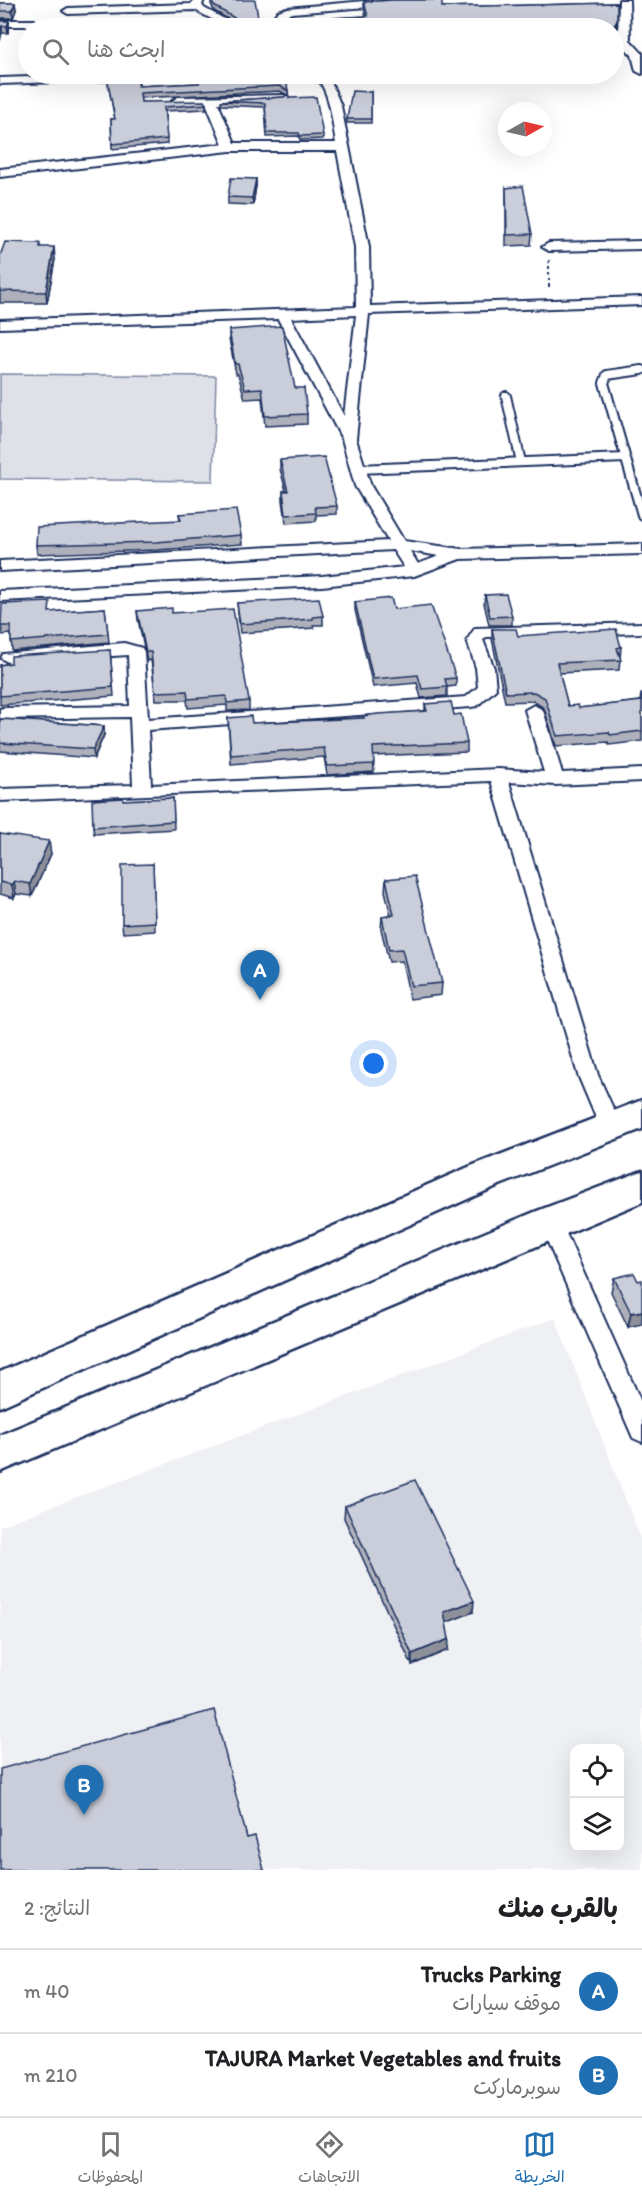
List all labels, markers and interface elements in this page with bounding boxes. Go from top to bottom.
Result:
search box [18,18,624,84]
icon: search [39,35,72,68]
text: ابحث هنا [87,36,166,63]
north arrow [498,102,552,156]
pin: A [240,950,280,1000]
your location [359,1049,388,1078]
map controls [570,1744,624,1852]
button: locate [570,1744,624,1798]
pin: B [64,1766,104,1815]
button: layers [570,1798,624,1852]
text: بالقرب منك [498,1892,618,1924]
text: النتائج: 2 [24,1896,90,1920]
text: Trucks Parking [421,1961,561,1988]
text: 40 m [24,1979,70,2003]
text: A [592,1979,605,2003]
text: موقف سيارات [452,1991,561,2015]
text: TAJURA Market Vegetables and fruits [205,2045,561,2072]
text: 210 m [24,2063,77,2087]
text: B [592,2063,605,2087]
text: سوبرماركت [473,2075,561,2099]
tab: المحفوظات [77,2128,143,2191]
tab: الاتجاهات [298,2128,360,2191]
tab: الخريطة [515,2128,565,2191]

